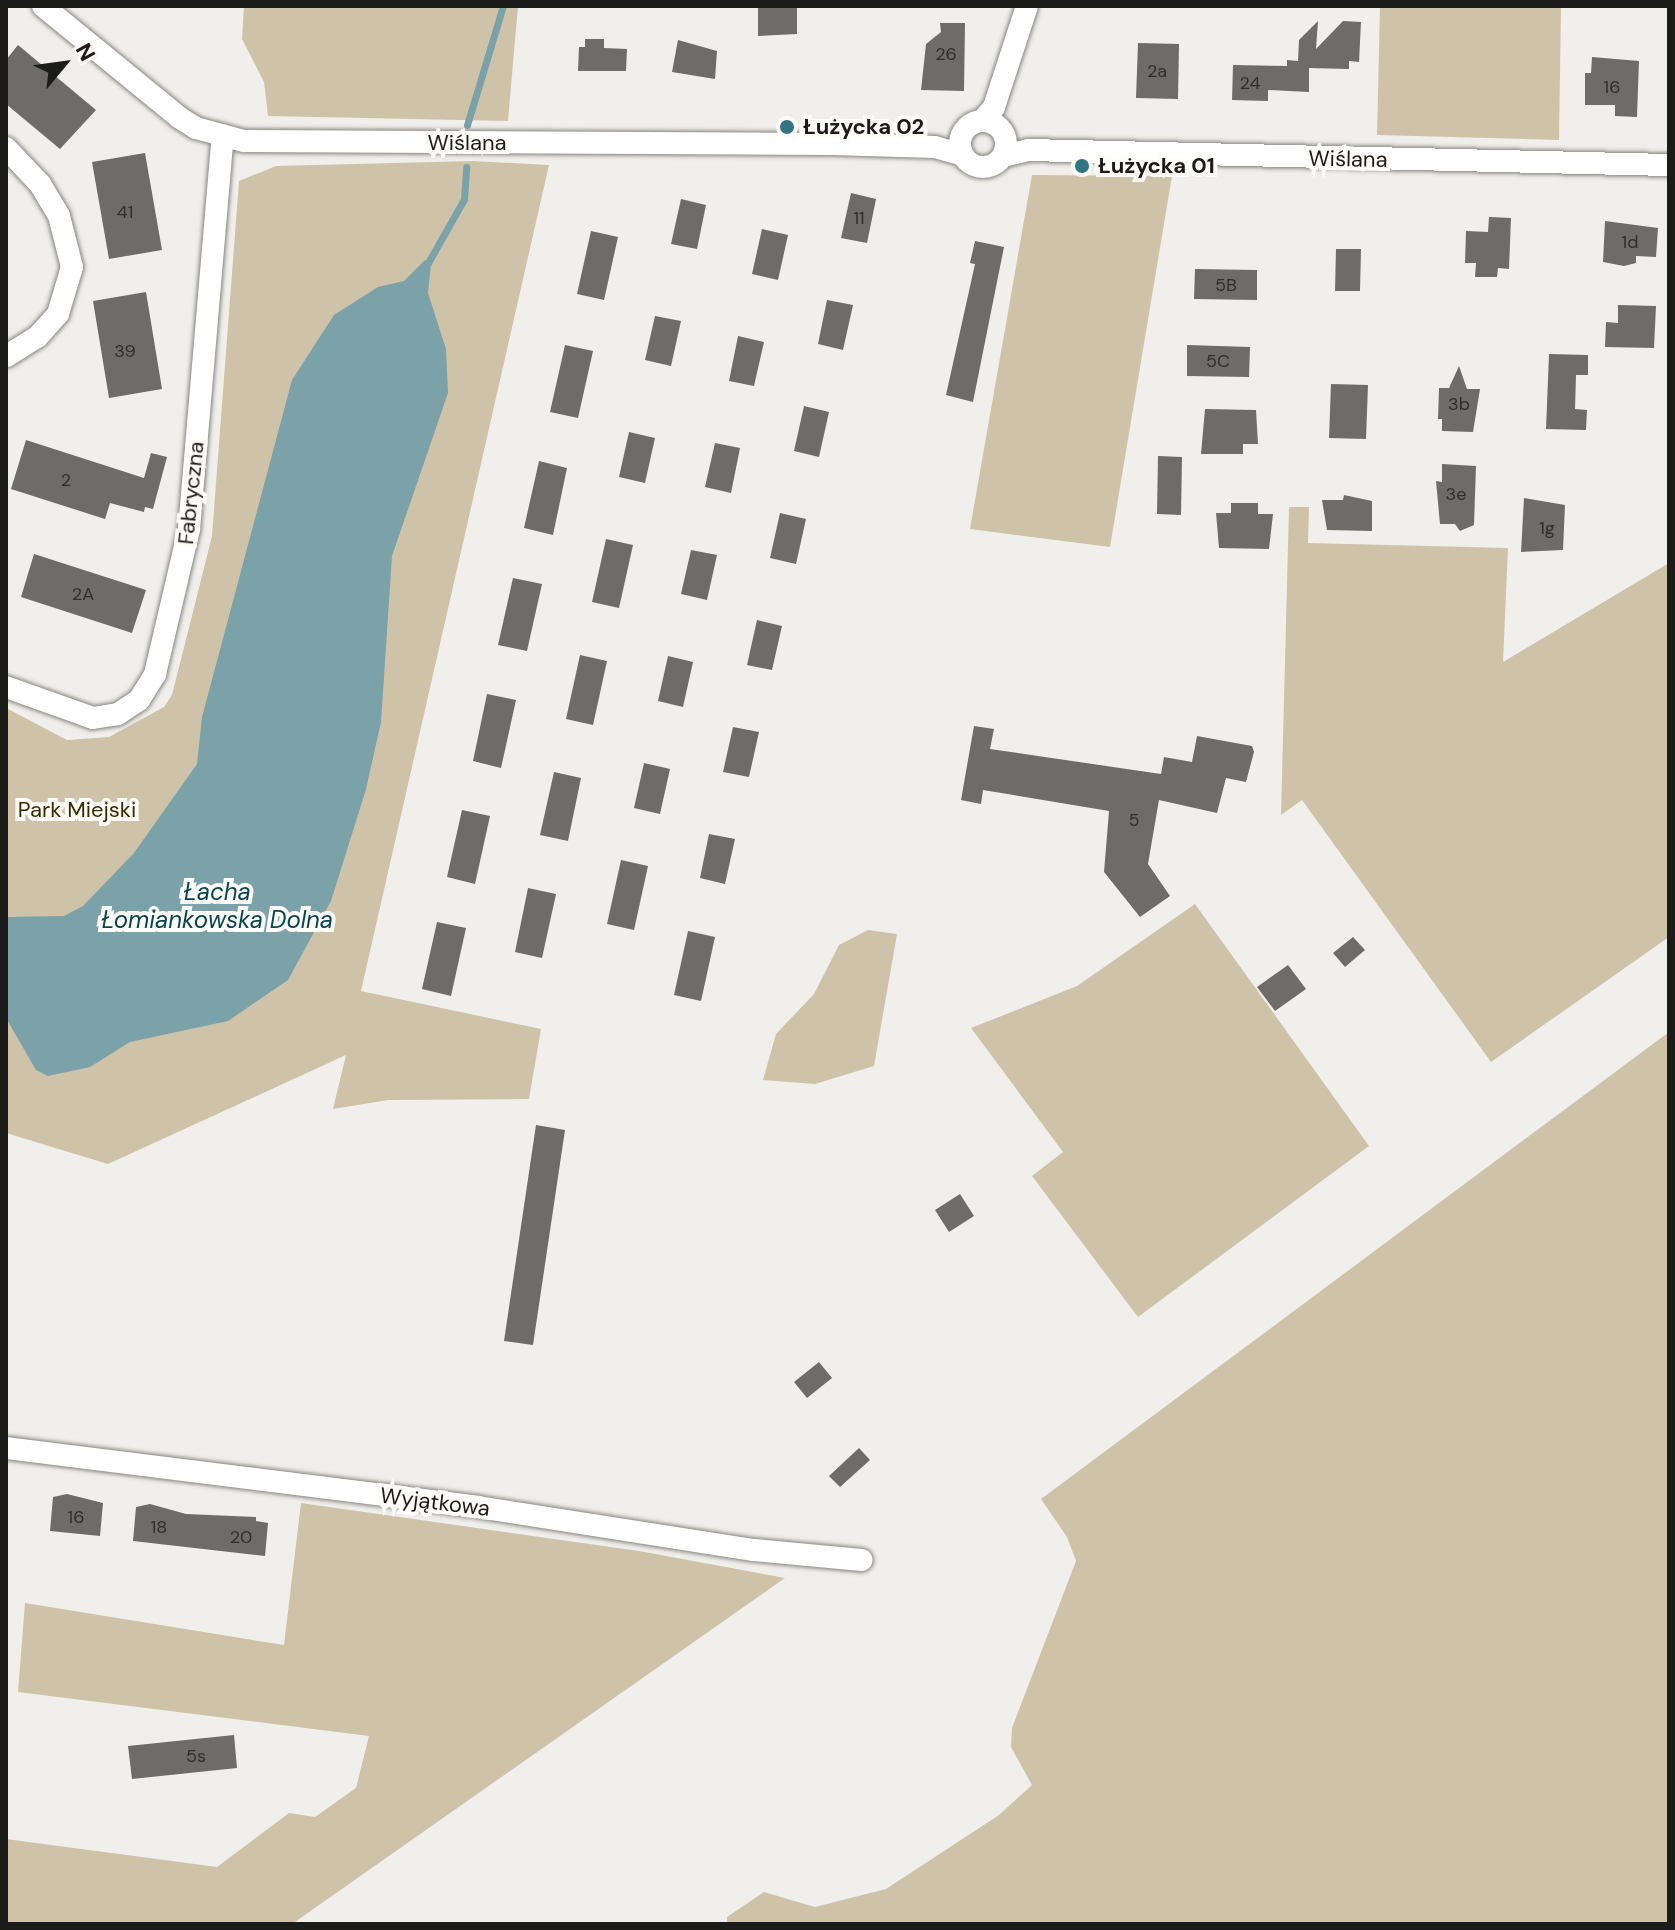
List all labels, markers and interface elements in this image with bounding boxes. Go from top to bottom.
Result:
north arrow [24,24,104,104]
text: N [69,38,102,66]
house number: 26 [935,43,957,65]
house number: 2a [1147,60,1167,82]
house number: 24 [1240,72,1260,94]
house number: 16 [1604,76,1620,98]
place label: Łużycka 02 [803,114,924,140]
marker: Łużycka 02 [778,118,796,136]
street label: Wiślana [427,130,507,156]
street label: Wiślana [1308,145,1388,173]
place label: Łużycka 01 [1098,153,1215,179]
marker: Łużycka 01 [1073,157,1091,175]
house number: 41 [117,201,133,223]
house number: 11 [853,207,865,229]
house number: 1d [1622,231,1638,253]
house number: 5B [1215,274,1237,296]
house number: 39 [114,340,136,362]
house number: 5C [1206,350,1230,372]
house number: 3b [1448,393,1470,415]
street label: Fabryczna [172,440,210,546]
house number: 2 [61,469,71,491]
house number: 3e [1446,483,1466,505]
house number: 1g [1539,517,1555,539]
house number: 2A [72,583,94,605]
park label: Park Miejski [18,797,136,823]
house number: 5 [1129,809,1139,831]
water label: Łacha Łomiankowska Dolna [101,878,333,934]
street label: Wyjątkowa [379,1482,491,1522]
house number: 16 [68,1506,84,1528]
house number: 18 [151,1516,167,1538]
house number: 20 [230,1526,252,1548]
house number: 5s [186,1745,206,1767]

